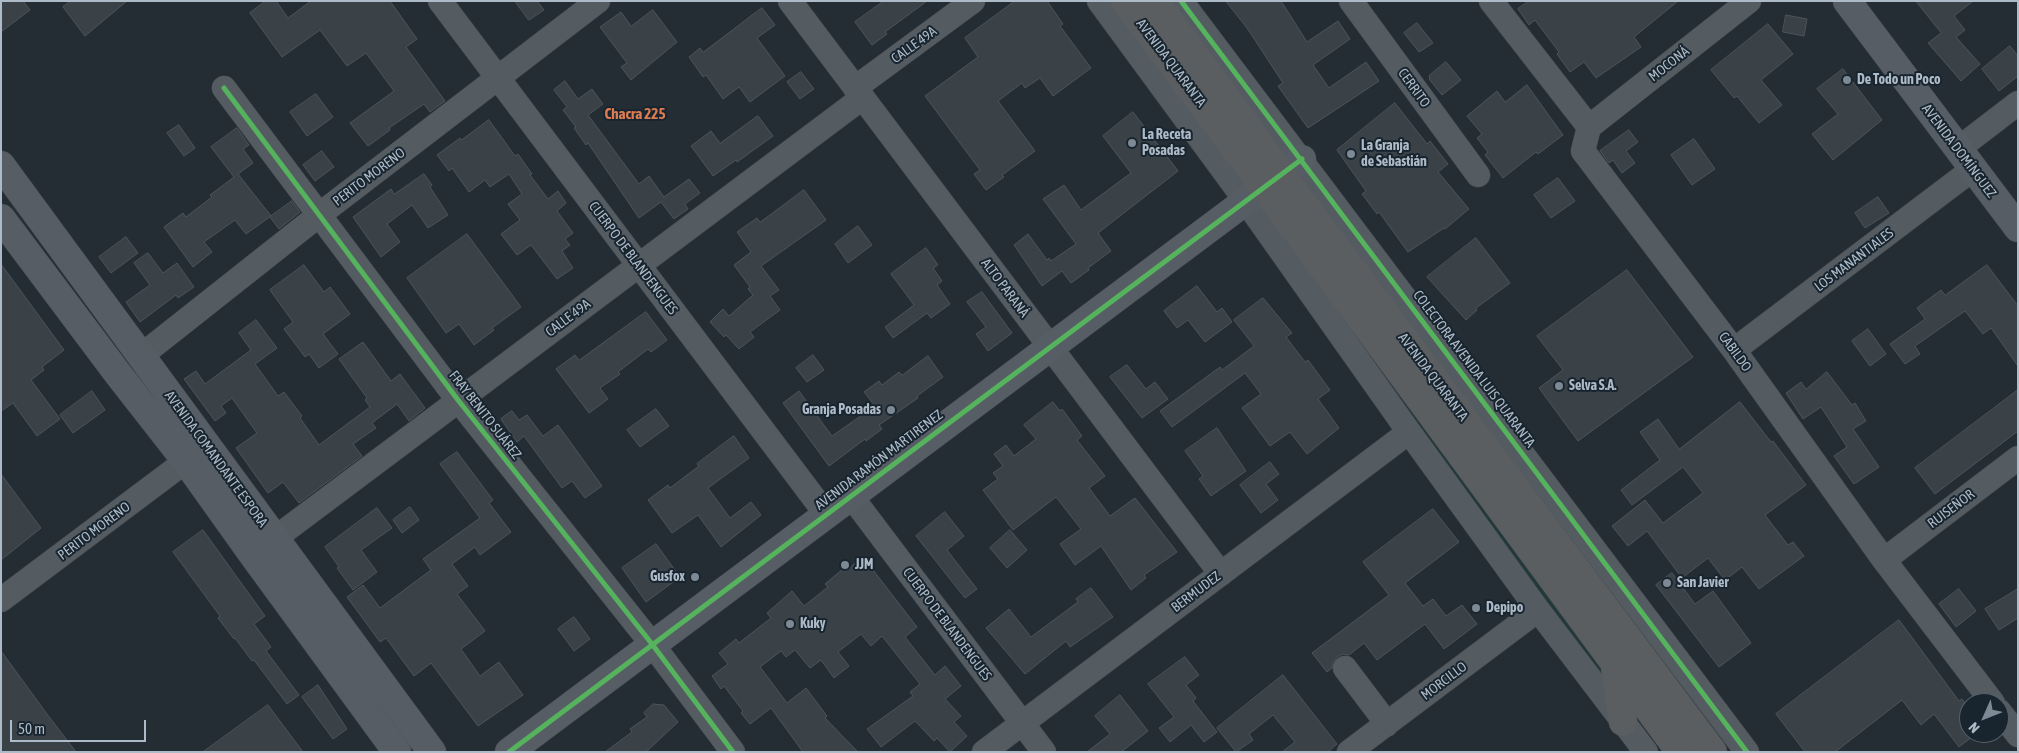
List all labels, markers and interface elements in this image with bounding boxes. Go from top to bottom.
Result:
street label: AVENIDA QUARANTA [1132,16,1210,110]
street label: CALLE 49A [888,23,940,67]
street label: MOCONÁ [1645,43,1693,85]
street label: CERRITO [1394,65,1434,111]
place label: De Todo un Poco [1857,72,1941,88]
marker: De Todo un Poco [1841,74,1853,86]
street label: AVENIDA DOMÍNGUEZ [1918,101,2000,201]
district label: Chacra 225 [605,105,665,123]
place label: La Receta Posadas [1142,127,1191,160]
marker: La Receta Posadas [1126,137,1138,149]
place label: La Granja de Sebastián [1361,138,1427,170]
street label: PERITO MORENO [329,144,409,210]
marker: La Granja de Sebastián [1345,148,1357,160]
street label: CUERPO DE BLANDENGUES [585,198,681,318]
street label: LOS MANANTIALES [1811,225,1897,295]
street label: ALTO PARANÁ [977,255,1033,321]
street label: COLECTORA AVENIDA LUIS QUARANTA [1409,287,1539,451]
street label: CALLE 49A [542,296,594,340]
street label: CABILDO [1715,329,1755,375]
street label: AVENIDA QUARANTA [1394,330,1472,424]
street label: FRAY BENITO SUÁREZ [445,367,525,463]
place label: Selva S.A. [1569,378,1617,394]
marker: Selva S.A. [1553,380,1565,392]
street label: AVENIDA COMANDANTE ESPORA [161,388,271,530]
place label: Granja Posadas [802,402,881,418]
marker: Granja Posadas [885,404,897,416]
street label: AVENIDA RAMÓN MARTIRENEZ [812,406,946,514]
street label: RUISEÑOR [1924,486,1978,532]
street label: PERITO MORENO [54,498,134,564]
place label: JJM [855,557,873,573]
marker: JJM [839,559,851,571]
street label: CUERPO DE BLANDENGUES [899,564,995,684]
street label: BERMUDEZ [1168,568,1224,616]
place label: Gusfox [650,569,685,585]
marker: Gusfox [689,571,701,583]
place label: San Javier [1677,575,1729,591]
marker: San Javier [1661,577,1673,589]
place label: Depipo [1486,600,1523,616]
marker: Depipo [1470,602,1482,614]
place label: Kuky [800,616,825,632]
marker: Kuky [784,618,796,630]
street label: MORCILLO [1418,658,1470,704]
north arrow [1959,693,2009,743]
scale bar [12,710,149,742]
text: N [1965,719,1983,736]
text: 50 m [18,720,45,737]

